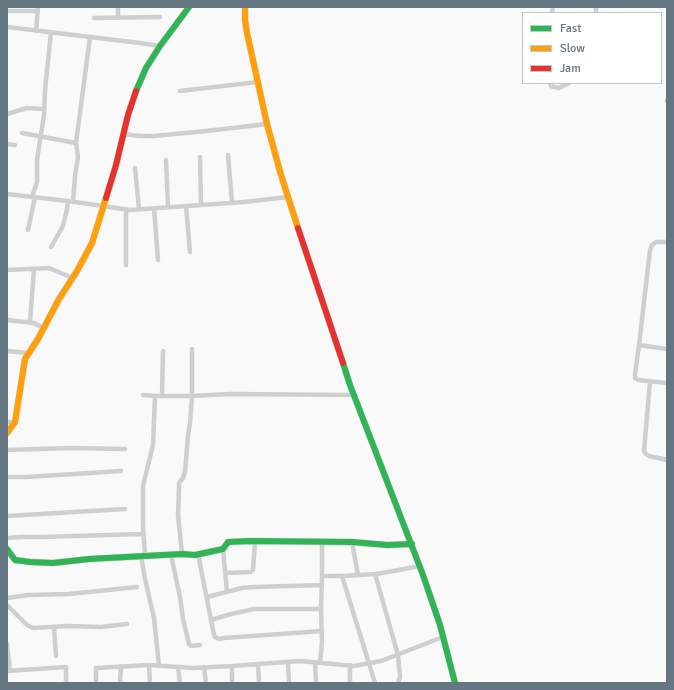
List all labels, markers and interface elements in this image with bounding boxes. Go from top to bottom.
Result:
legend [522,12,662,84]
text: Fast [560,21,581,36]
text: Slow [560,41,585,56]
text: Jam [560,61,581,76]

